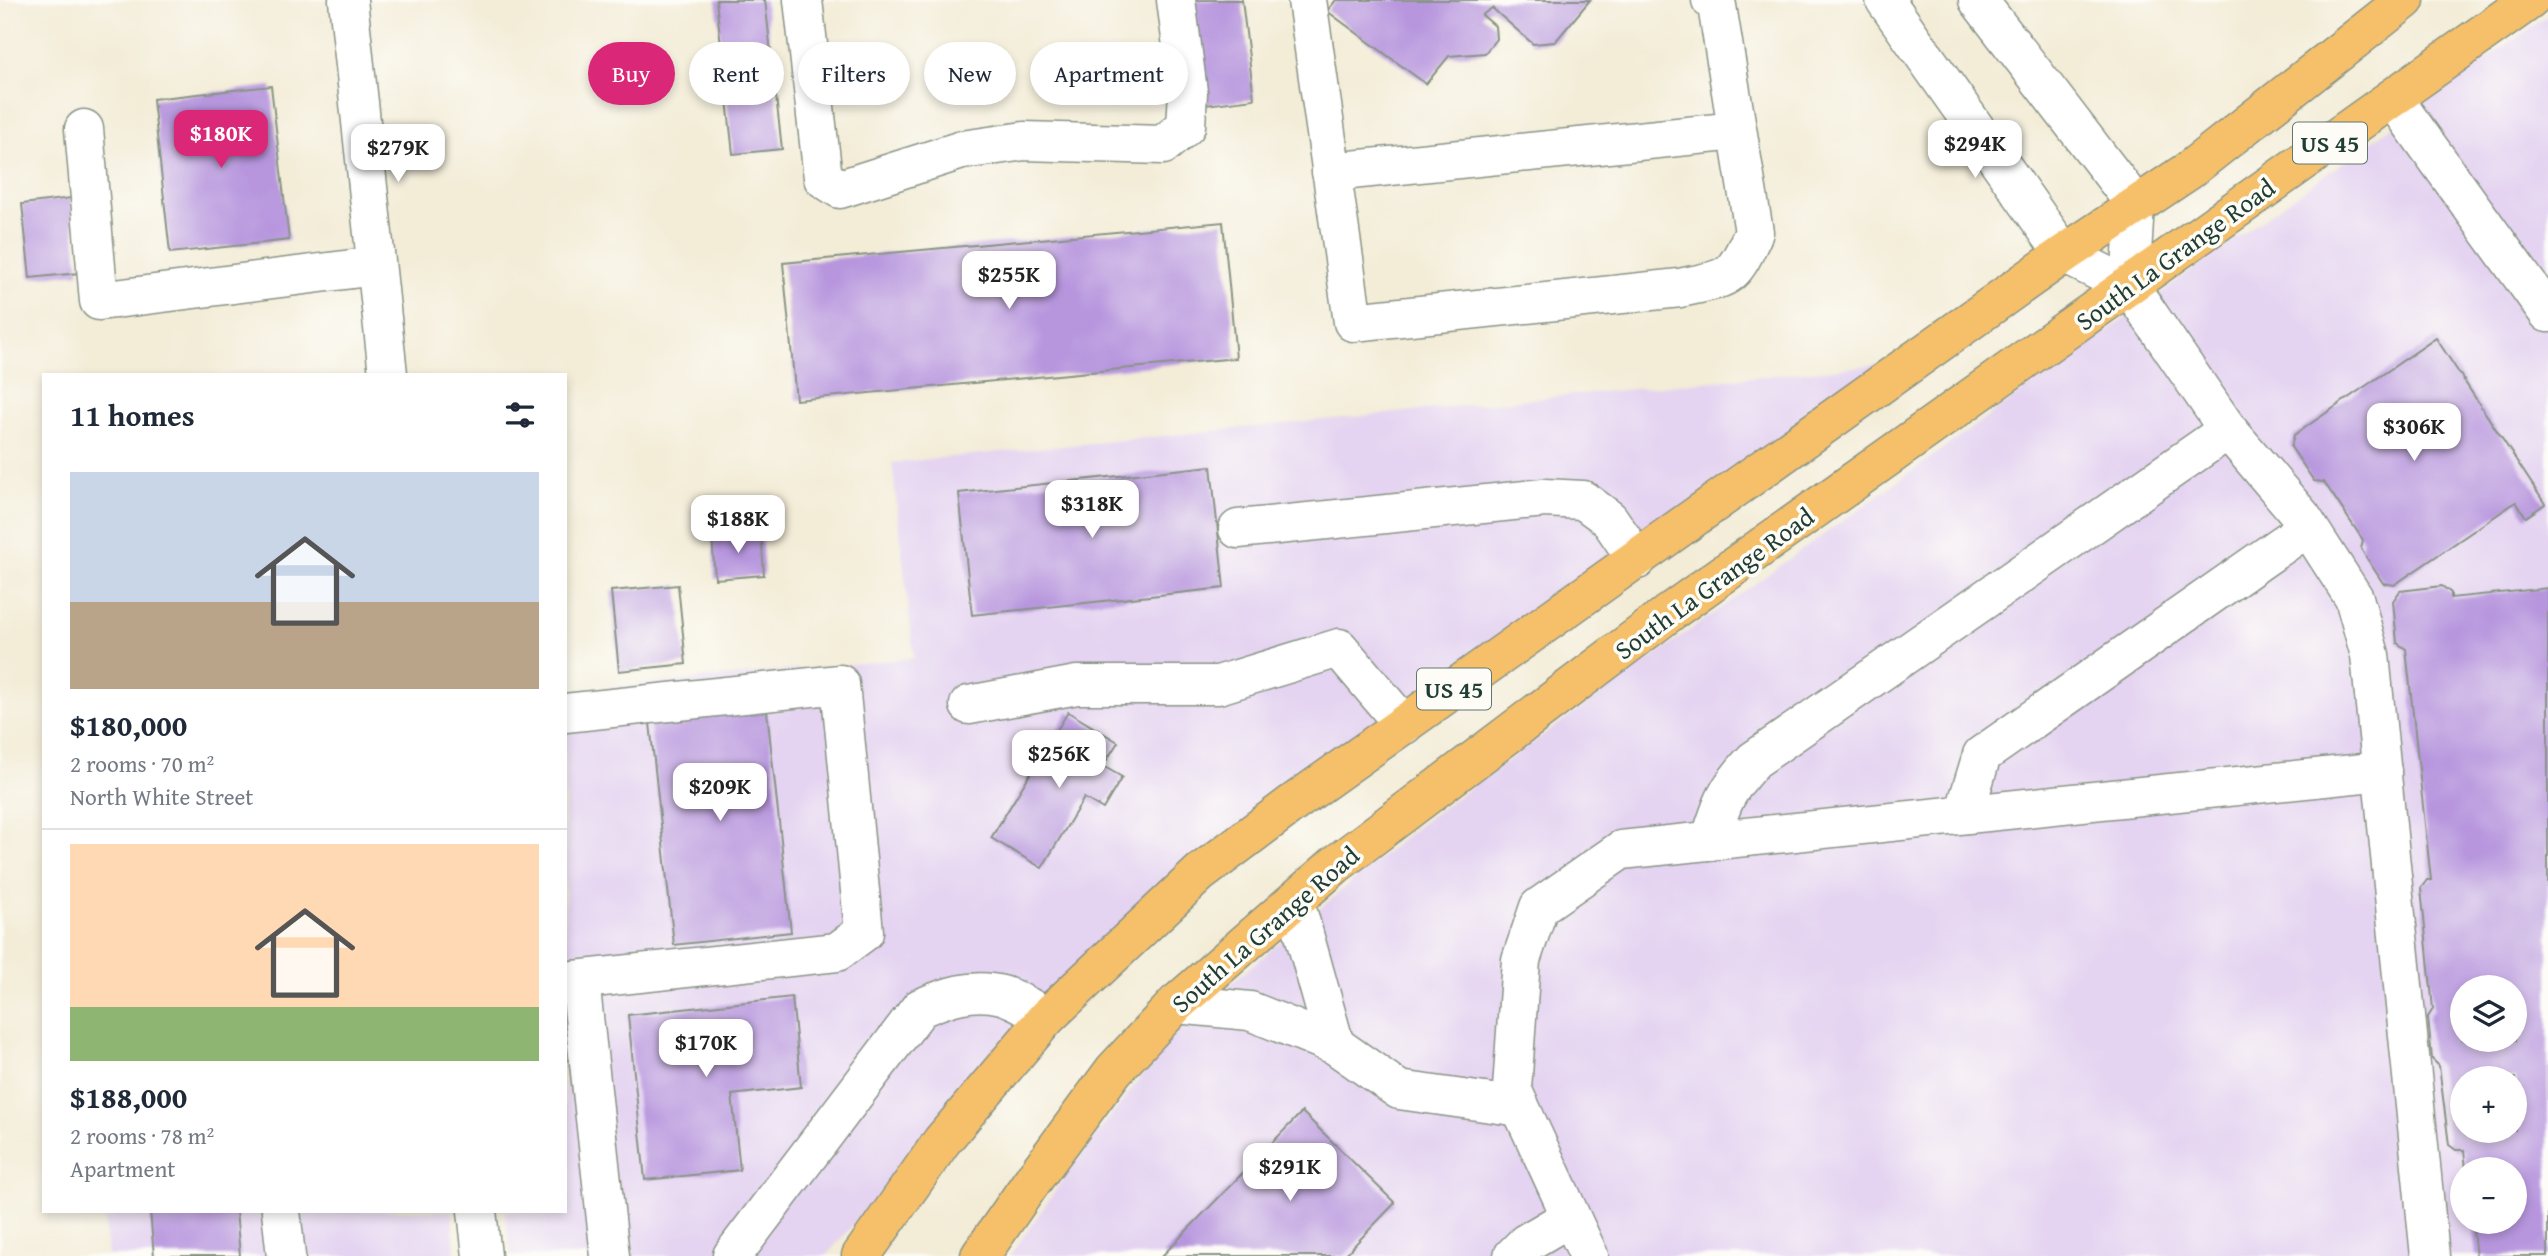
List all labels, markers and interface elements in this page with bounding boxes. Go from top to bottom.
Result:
chip: Buy [588,42,675,105]
chip: Rent [689,42,784,105]
chip: Filters [798,42,910,105]
chip: New [924,42,1016,105]
chip: Apartment [1030,42,1188,105]
pin: $180K [172,110,270,170]
text: $180K [190,116,252,149]
pin: $294K [1926,120,2024,180]
road number: US 45 [2293,122,2367,163]
pin: $279K [349,124,447,184]
text: $294K [1944,126,2006,159]
text: $279K [367,130,429,163]
street label: South La Grange Road [2067,168,2283,340]
pin: $255K [960,252,1058,311]
text: $255K [978,257,1040,290]
text: 11 homes [70,393,195,437]
icon: filters [501,396,539,434]
pin: $306K [2365,404,2463,463]
text: $306K [2383,409,2445,442]
pin: $318K [1043,480,1141,540]
text: $318K [1061,486,1123,519]
pin: $188K [689,496,787,555]
street label: South La Grange Road [1606,497,1822,669]
text: $188K [707,501,769,534]
icon: home [242,518,368,644]
road number: US 45 [1417,668,1491,710]
text: $180,000 [70,703,187,747]
pin: $256K [1010,730,1108,790]
text: $256K [1028,736,1090,769]
text: 2 rooms · 70 m² [70,747,214,780]
pin: $209K [671,764,769,823]
text: $209K [689,769,751,802]
text: North White Street [70,780,253,813]
street label: South La Grange Road [1162,836,1368,1022]
icon: home [242,890,368,1016]
map controls [2450,975,2527,1234]
button: layers [2450,975,2527,1052]
pin: $170K [657,1020,755,1079]
text: $170K [675,1025,737,1058]
button: + [2450,1066,2527,1143]
text: $188,000 [70,1075,187,1119]
text: 2 rooms · 78 m² [70,1119,214,1152]
pin: $291K [1241,1144,1339,1203]
text: $291K [1259,1149,1321,1182]
text: Apartment [70,1152,175,1185]
button: − [2450,1157,2527,1234]

